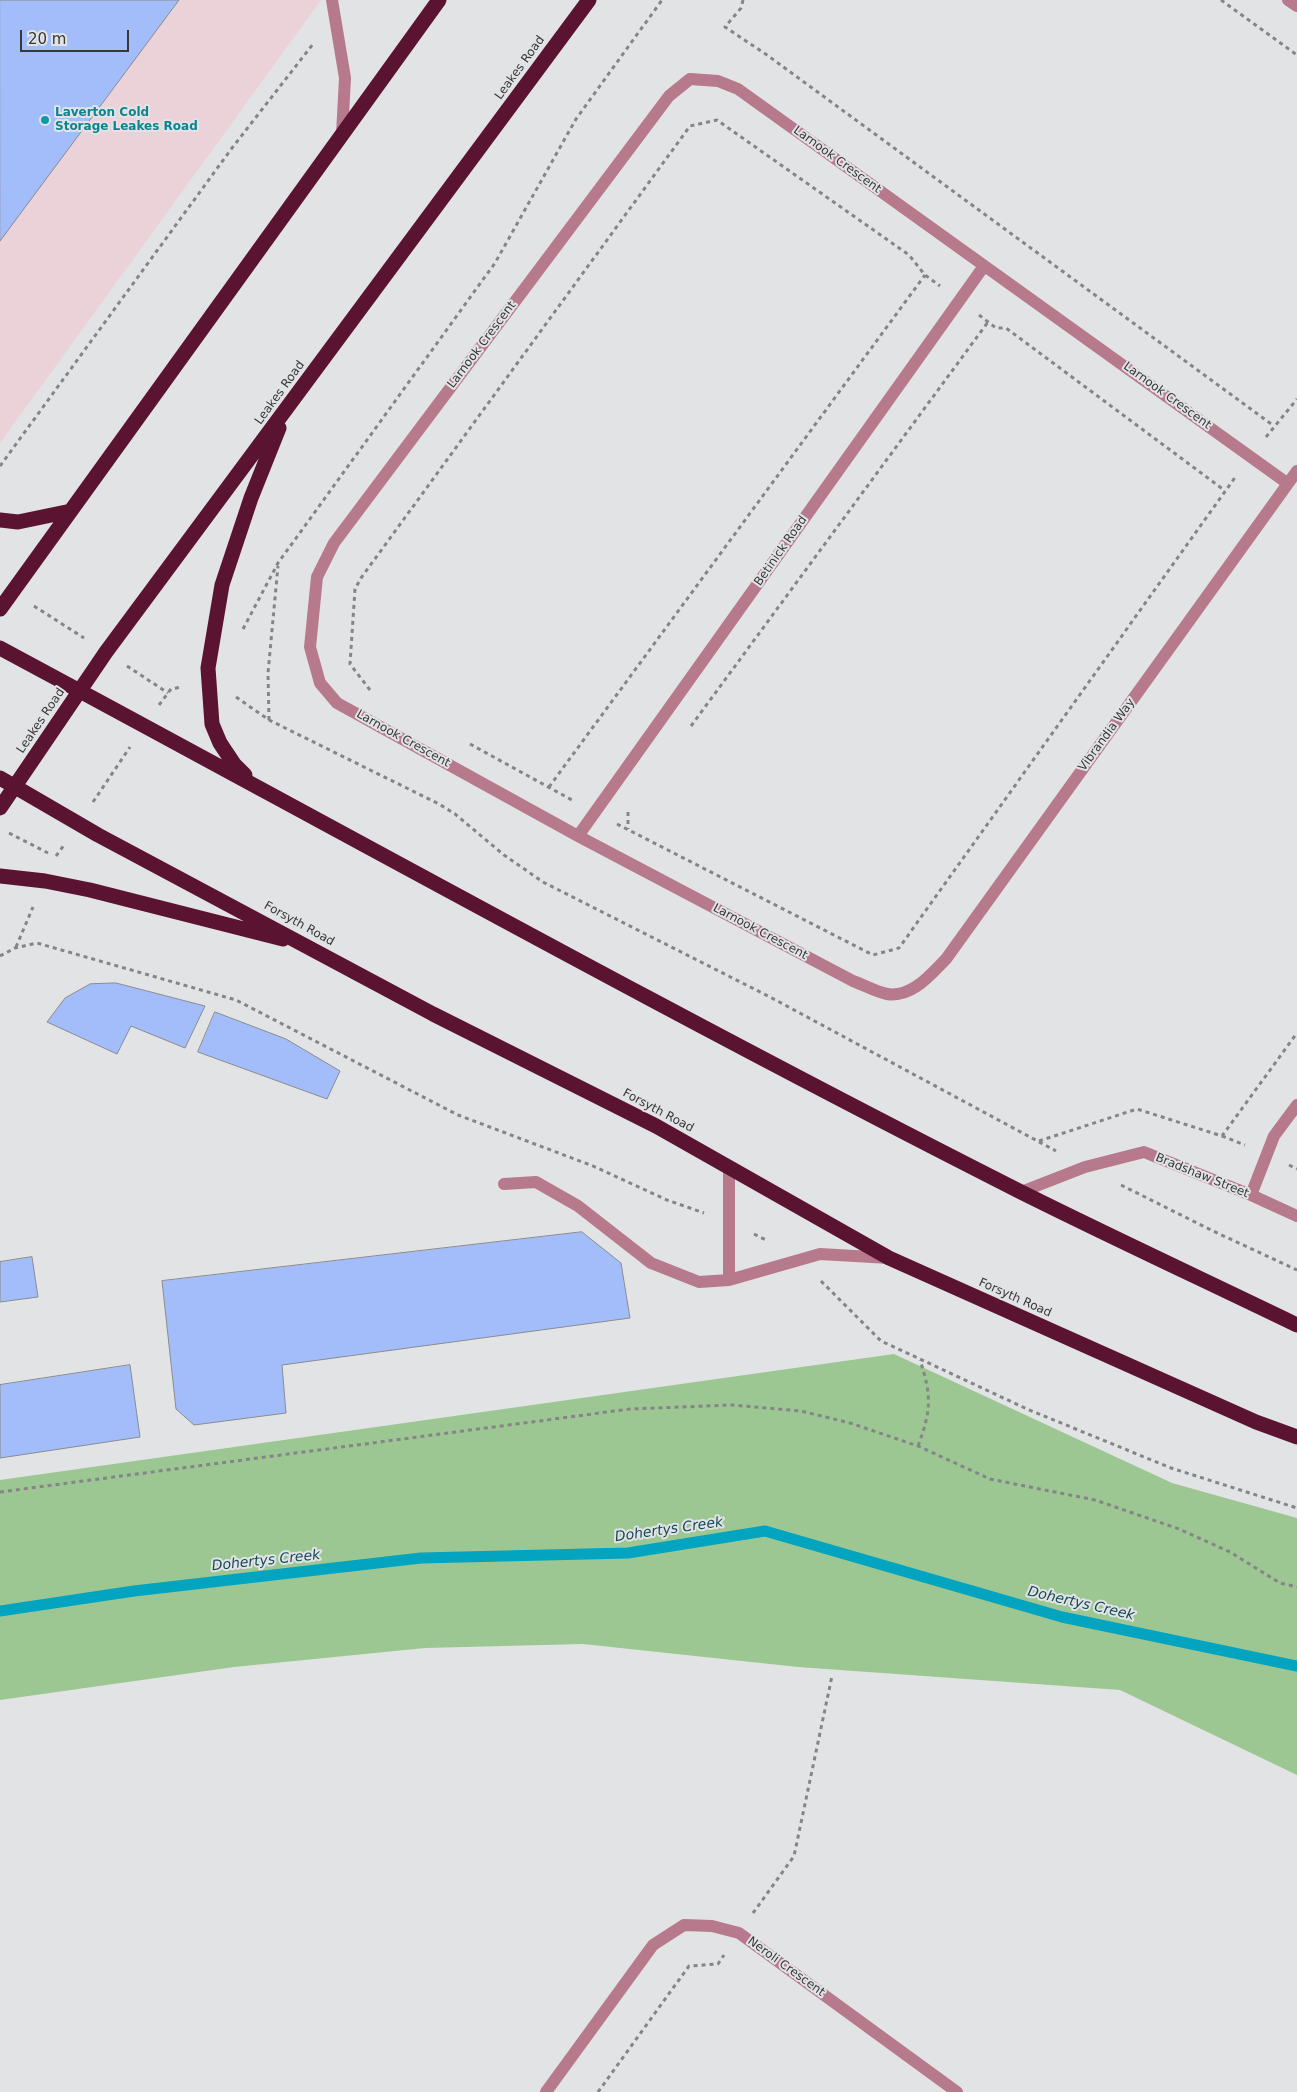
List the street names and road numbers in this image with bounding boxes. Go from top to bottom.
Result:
street label: Leakes Road [492,33,548,103]
street label: Larnook Crescent [790,123,884,197]
street label: Larnook Crescent [445,299,519,391]
street label: Leakes Road [252,358,308,428]
street label: Larnook Crescent [1120,359,1214,433]
street label: Betinick Road [752,513,810,589]
street label: Leakes Road [14,686,68,756]
street label: Vibrandia Way [1076,696,1138,774]
street label: Larnook Crescent [354,707,452,771]
street label: Forsyth Road [261,899,337,949]
street label: Larnook Crescent [710,901,810,963]
street label: Forsyth Road [620,1086,696,1136]
street label: Bradshaw Street [1153,1151,1251,1201]
street label: Forsyth Road [976,1275,1054,1321]
street label: Neroli Crescent [745,1934,827,2000]

